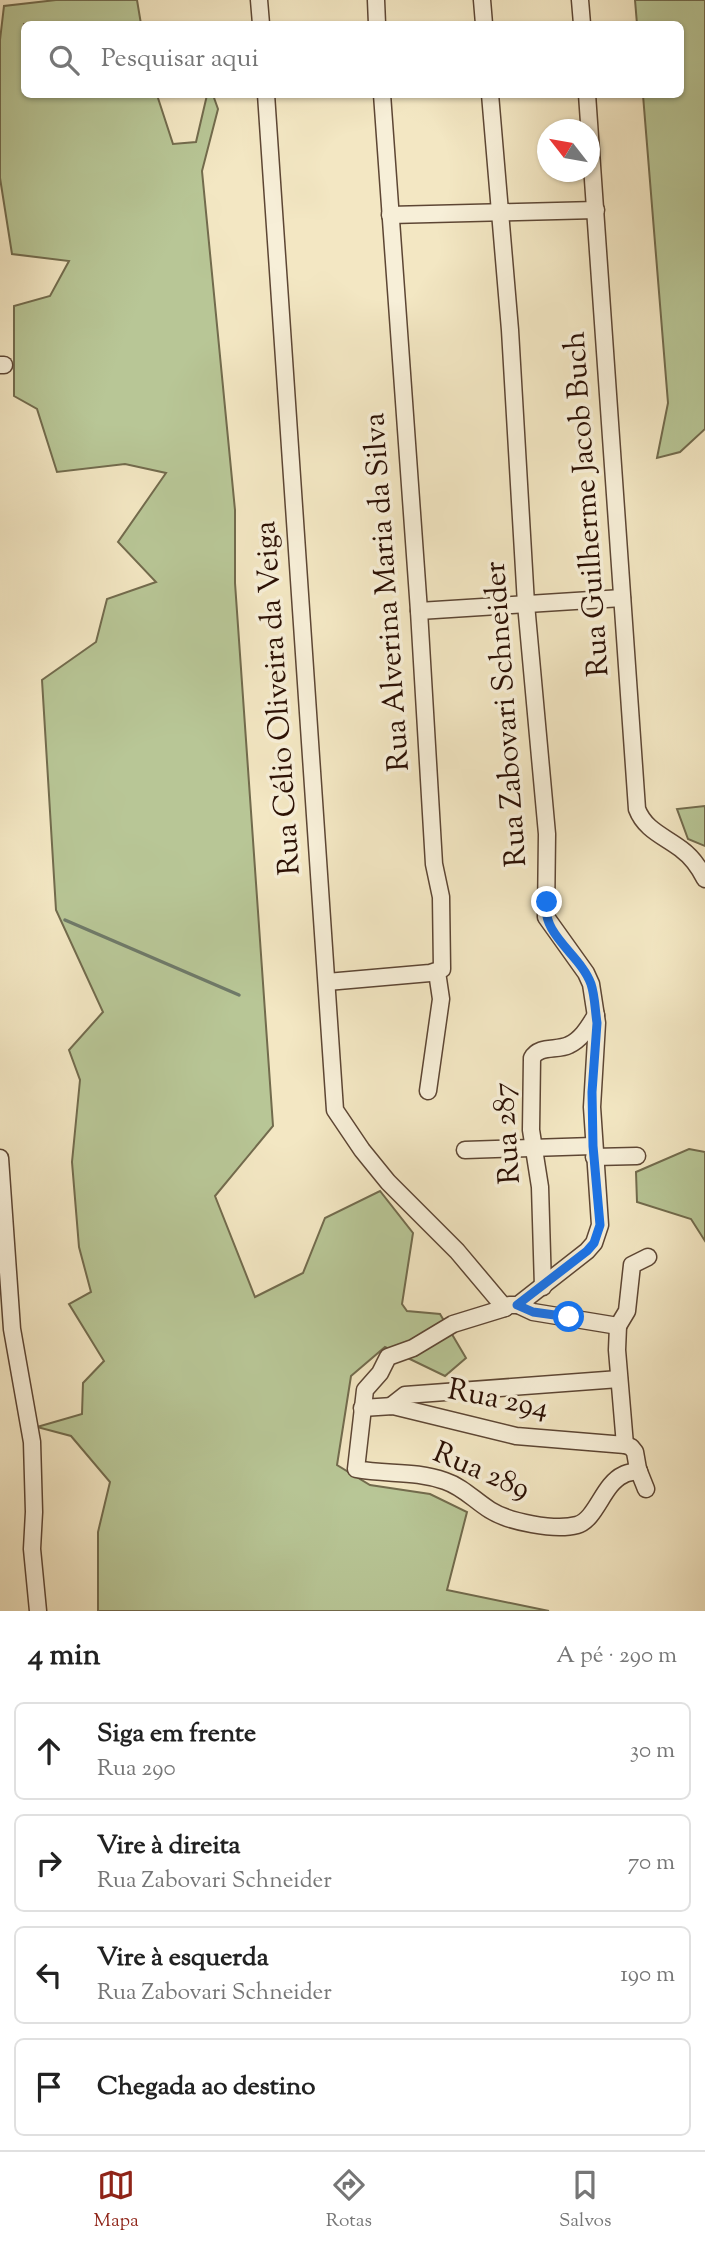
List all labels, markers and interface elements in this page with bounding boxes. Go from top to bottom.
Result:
search box [21,21,684,98]
icon: search [45,41,83,79]
text: Pesquisar aqui [101,41,259,78]
north arrow [537,119,600,182]
street label: Rua Guilherme Jacob Buch [554,329,622,678]
street label: Rua Alverina Maria da Silva [354,411,422,773]
street label: Rua Célio Oliveira da Veiga [245,519,313,877]
street label: Rua Zabovari Schneider [475,560,539,868]
route end [531,886,562,917]
street label: Rua 287 [483,1080,533,1186]
route start [553,1301,584,1332]
street label: Rua 294 [444,1369,552,1431]
street label: Rua 289 [426,1432,536,1512]
text: 4 min [28,1635,101,1678]
text: A pé · 290 m [556,1640,677,1673]
text: Siga em frente [97,1716,256,1753]
icon: ahead [30,1732,68,1770]
text: 30 m [630,1735,675,1768]
text: Rua 290 [97,1753,176,1786]
text: Vire à direita [97,1828,241,1865]
icon: right [30,1844,68,1882]
text: 70 m [628,1847,675,1880]
text: Rua Zabovari Schneider [97,1865,332,1898]
text: Vire à esquerda [97,1940,269,1977]
icon: left [30,1956,68,1994]
text: 190 m [620,1959,675,1992]
text: Rua Zabovari Schneider [97,1977,332,2010]
icon: arrive [30,2068,68,2106]
text: Chegada ao destino [97,2069,315,2106]
tab: Mapa [94,2166,139,2235]
tab: Rotas [326,2166,372,2235]
tab: Salvos [559,2166,611,2235]

